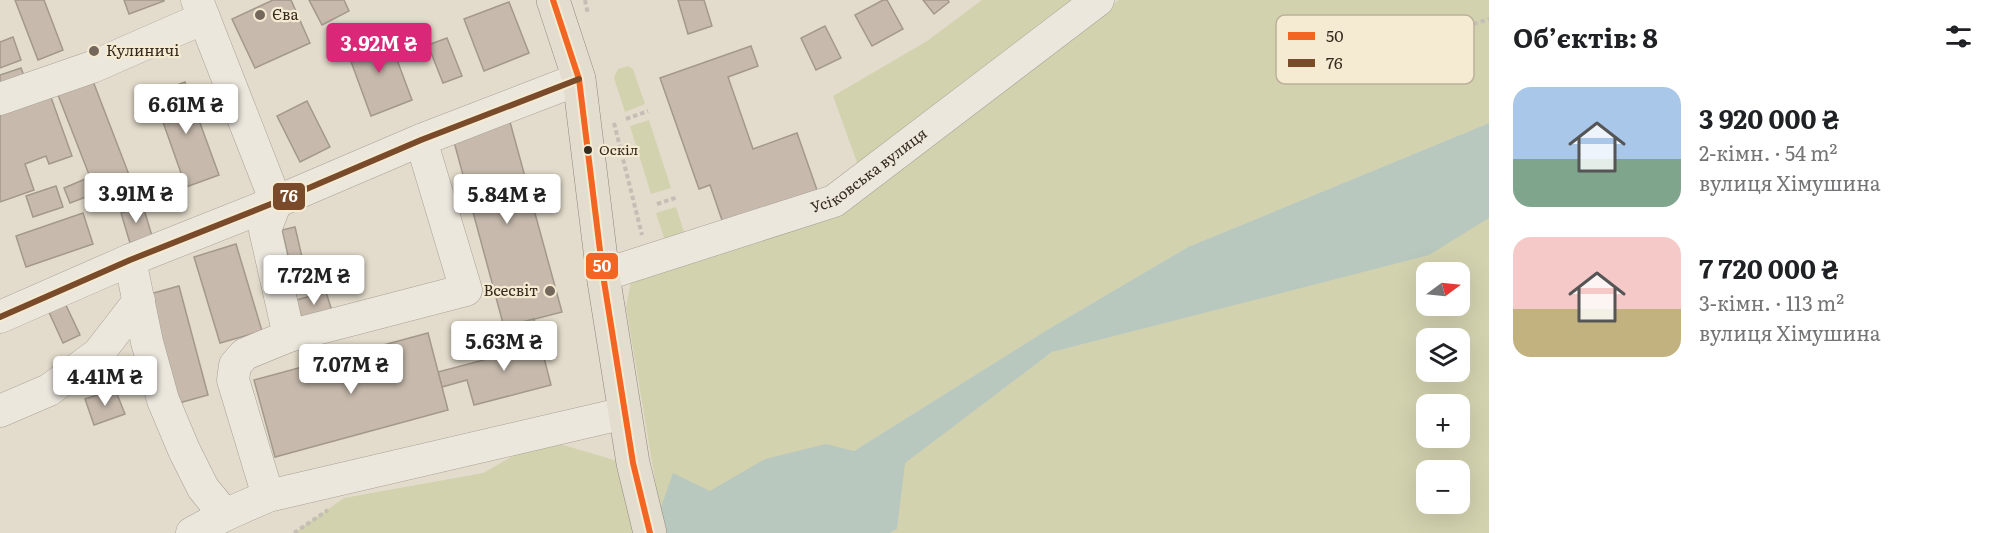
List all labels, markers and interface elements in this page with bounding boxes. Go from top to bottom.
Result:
place label: Єва [272,2,299,25]
marker: Єва [253,8,267,22]
legend [1276,15,1474,84]
text: Об’єктів: 8 [1513,17,1658,56]
icon: filters [1942,20,1975,53]
pin: 3.92M ₴ [324,23,434,74]
text: 50 [1326,23,1343,47]
text: 3.92M ₴ [340,27,418,57]
place label: Кулиничі [106,38,179,61]
marker: Кулиничі [87,44,101,58]
text: 76 [1326,50,1343,74]
pin: 6.61M ₴ [131,84,241,135]
text: 6.61M ₴ [148,88,224,118]
text: 3 920 000 ₴ [1699,98,1840,137]
icon: home [1561,111,1633,183]
street label: Усіковська вулиця [807,121,931,218]
text: 2-кімн. · 54 m² [1699,137,1837,167]
place label: Оскіл [599,139,639,159]
marker: Оскіл [582,144,594,156]
text: вулиця Хімушина [1699,167,1881,197]
pin: 3.91M ₴ [81,173,191,224]
pin: 5.84M ₴ [452,174,562,225]
text: 3.91M ₴ [98,177,174,207]
text: 5.84M ₴ [468,178,546,208]
line badge: 76 [272,182,306,211]
text: 76 [280,183,298,207]
text: 7 720 000 ₴ [1699,248,1839,287]
line badge: 50 [585,252,619,280]
text: 50 [593,253,611,277]
pin: 7.72M ₴ [259,255,369,306]
text: 7.72M ₴ [277,259,351,289]
icon: home [1561,261,1633,333]
north arrow [1416,262,1470,316]
map controls [1416,262,1470,514]
place label: Всесвіт [483,278,538,301]
marker: Всесвіт [543,284,557,298]
text: 3-кімн. · 113 m² [1699,287,1844,317]
text: вулиця Хімушина [1699,317,1881,347]
pin: 5.63M ₴ [449,321,559,372]
text: 5.63M ₴ [465,325,543,355]
button: layers [1416,328,1470,382]
pin: 7.07M ₴ [296,344,406,395]
text: 7.07M ₴ [313,348,389,378]
pin: 4.41M ₴ [50,356,160,407]
text: 4.41M ₴ [67,360,143,390]
button: + [1416,394,1470,448]
button: − [1416,460,1470,514]

